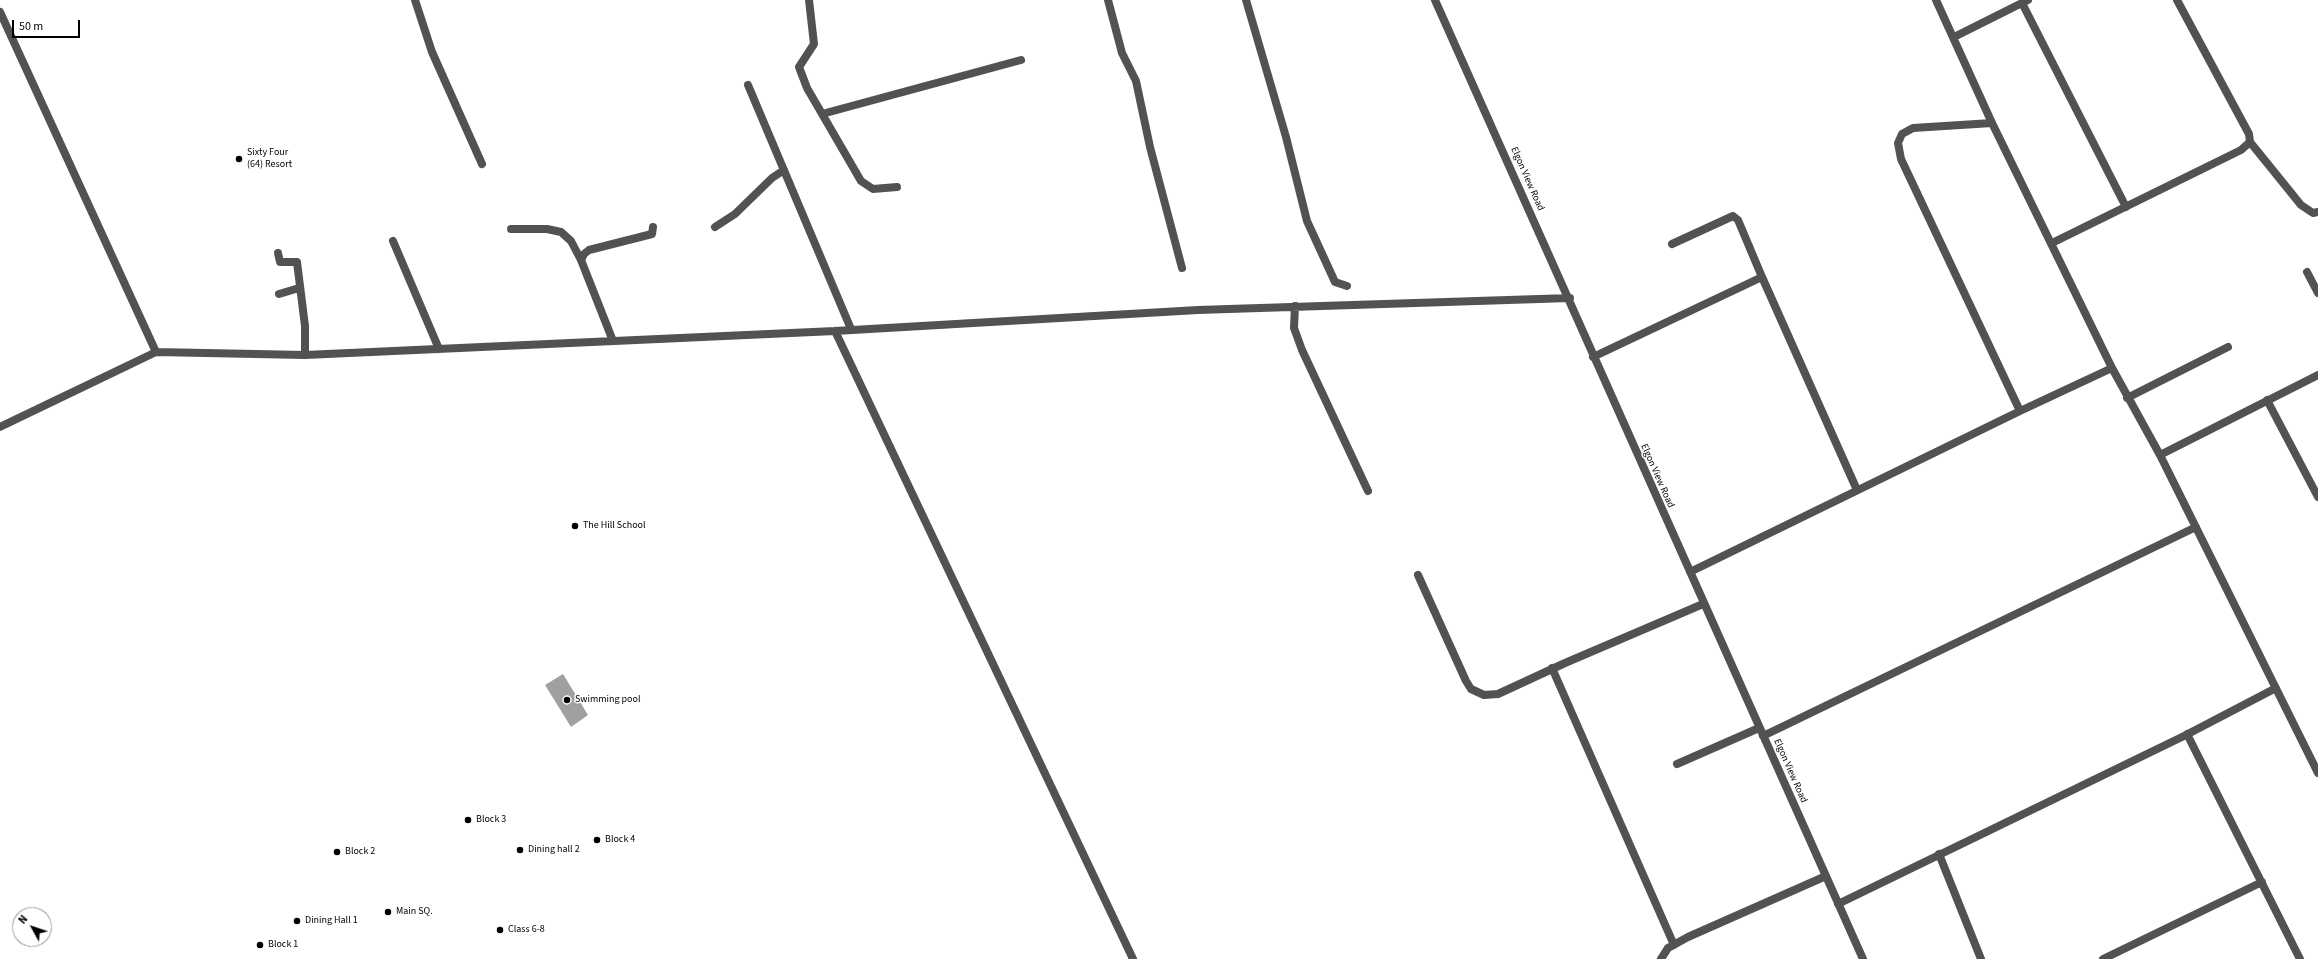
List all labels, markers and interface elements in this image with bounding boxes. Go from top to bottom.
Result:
scale bar [14,12,82,38]
text: 50 m [19,18,43,35]
street label: Elgon View Road [1508,145,1546,213]
place label: Sixty Four (64) Resort [247,147,292,170]
marker: Sixty Four (64) Resort [234,154,244,164]
street label: Elgon View Road [1638,442,1676,510]
place label: The Hill School [583,520,646,532]
marker: The Hill School [570,521,580,531]
place label: Swimming pool [575,694,640,706]
marker: Swimming pool [562,695,572,705]
street label: Elgon View Road [1771,737,1809,805]
place label: Block 3 [476,814,506,826]
marker: Block 3 [463,815,473,825]
place label: Block 4 [605,834,635,846]
marker: Block 4 [592,835,602,845]
place label: Dining hall 2 [528,844,580,856]
marker: Dining hall 2 [515,845,525,855]
place label: Block 2 [345,846,375,858]
marker: Block 2 [332,847,342,857]
place label: Main SQ. [396,906,433,918]
north arrow [12,907,52,947]
marker: Main SQ. [383,907,393,917]
text: N [15,912,31,927]
place label: Dining Hall 1 [305,915,358,927]
marker: Dining Hall 1 [292,916,302,926]
place label: Class 6-8 [508,924,545,936]
marker: Class 6-8 [495,925,505,935]
place label: Block 1 [268,939,298,951]
marker: Block 1 [255,940,265,950]

